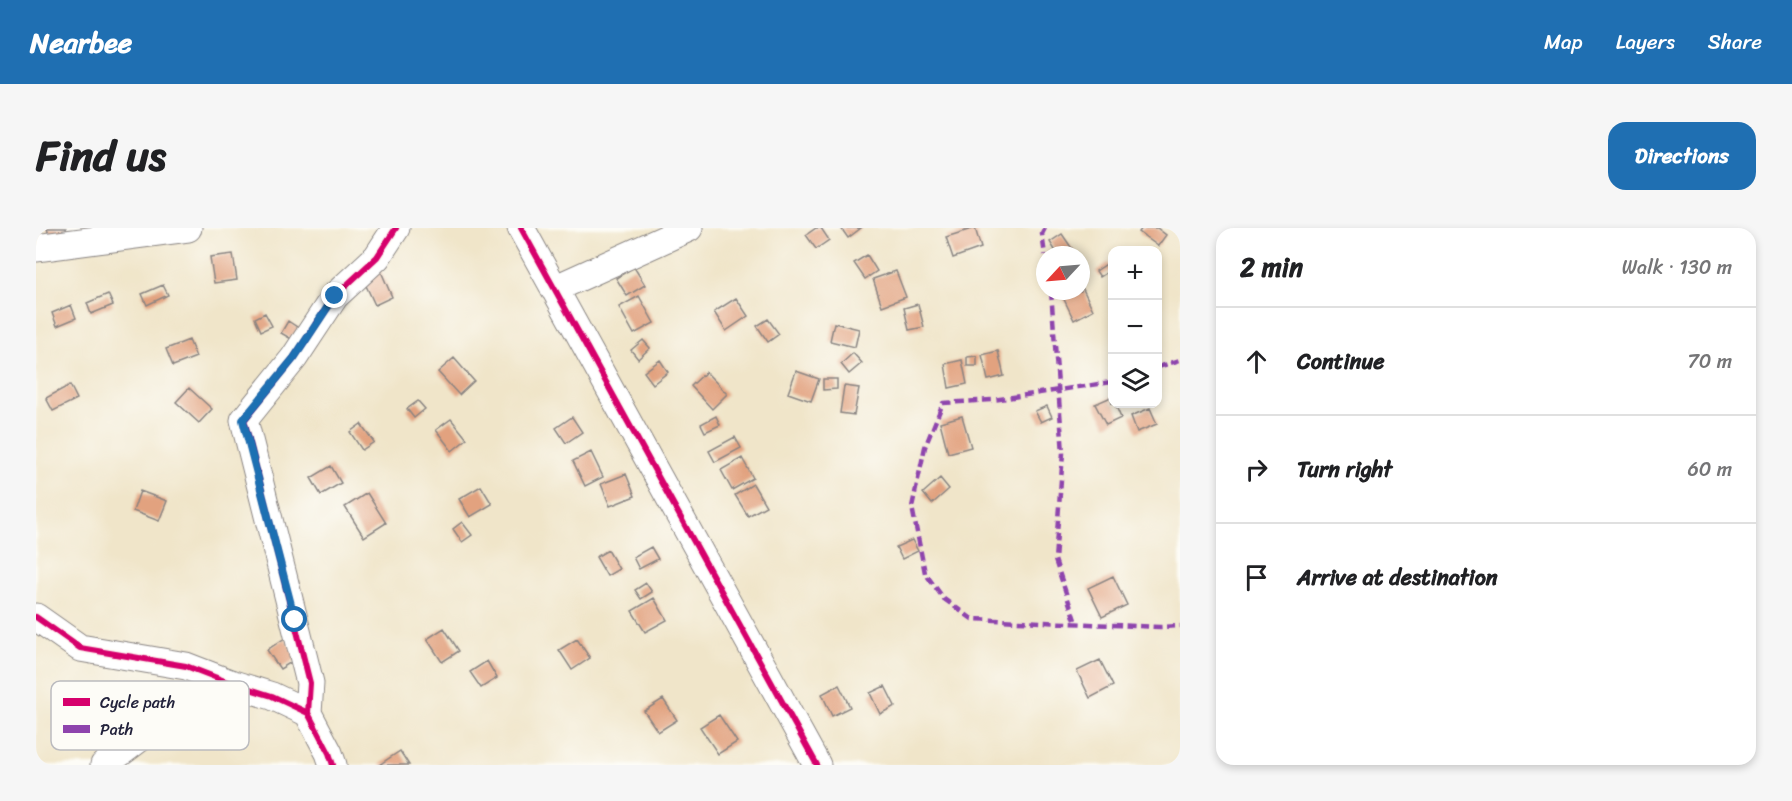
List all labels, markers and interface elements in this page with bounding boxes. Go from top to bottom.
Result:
text: Nearbee [30,18,132,67]
text: Map [1544,23,1583,61]
text: Layers [1616,23,1675,61]
text: Share [1708,23,1762,61]
text: Find us [36,119,166,193]
button: Directions [1608,122,1756,190]
text: 2 min [1240,244,1303,290]
north arrow [1036,246,1090,300]
map controls [1108,246,1162,408]
button: + [1108,246,1162,300]
text: Walk · 130 m [1622,250,1732,285]
route end [321,282,347,308]
button: − [1108,300,1162,354]
text: Continue [1297,342,1385,381]
text: 70 m [1687,344,1732,379]
icon: ahead [1240,345,1273,378]
button: layers [1108,354,1162,408]
text: Turn right [1297,450,1392,489]
text: 60 m [1687,452,1732,487]
icon: right [1240,453,1273,486]
text: Arrive at destination [1297,558,1498,597]
icon: arrive [1240,561,1273,594]
route start [281,606,307,632]
legend [51,681,249,750]
text: Cycle path [100,688,175,717]
text: Path [100,715,133,744]

